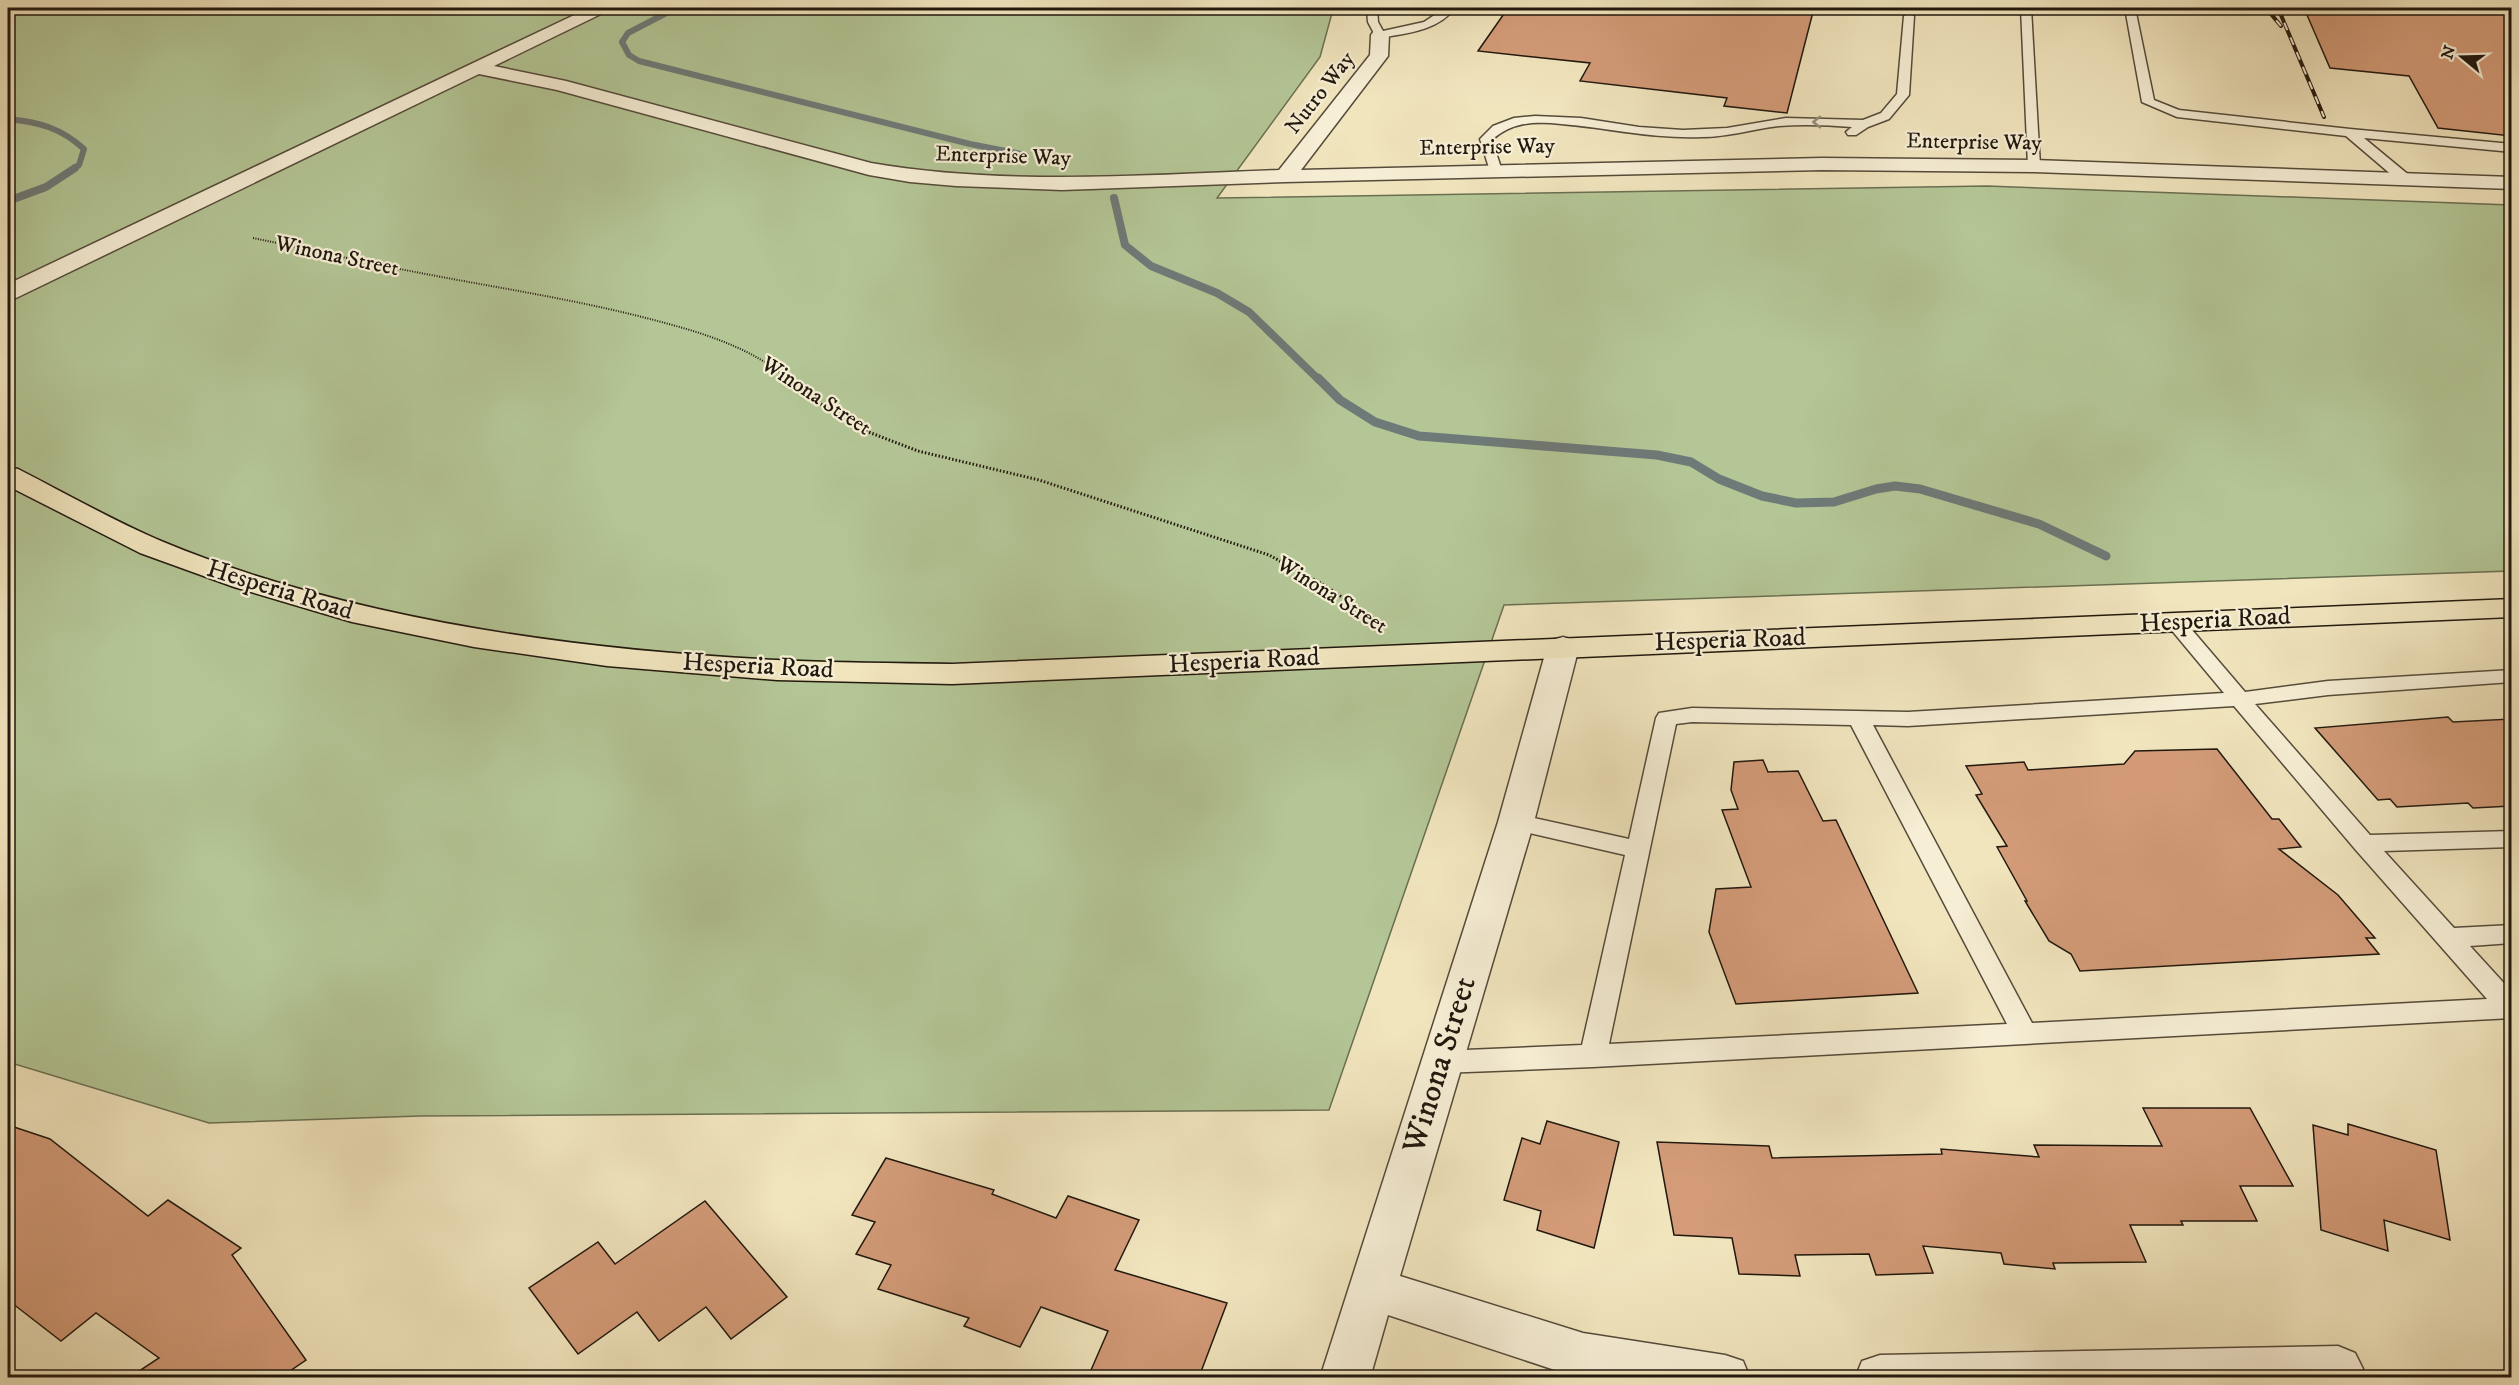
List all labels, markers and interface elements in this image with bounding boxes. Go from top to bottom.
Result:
north arrow [2432,27,2492,87]
text: N [2437,43,2460,62]
street label: Nutro Way [1279,46,1361,140]
one-way arrow [1812,116,1821,128]
street label: Enterprise Way [1906,127,2043,157]
street label: Enterprise Way [1419,132,1556,162]
street label: Enterprise Way [935,140,1072,172]
street label: Winona Street [272,230,401,282]
street label: Winona Street [755,350,876,442]
street label: Winona Street [1271,550,1392,640]
street label: Hesperia Road [203,552,357,628]
street label: Hesperia Road [2138,600,2292,640]
street label: Hesperia Road [1654,621,1806,659]
street label: Hesperia Road [1167,641,1321,681]
street label: Hesperia Road [681,646,835,686]
street label: Winona Street [1394,972,1486,1159]

